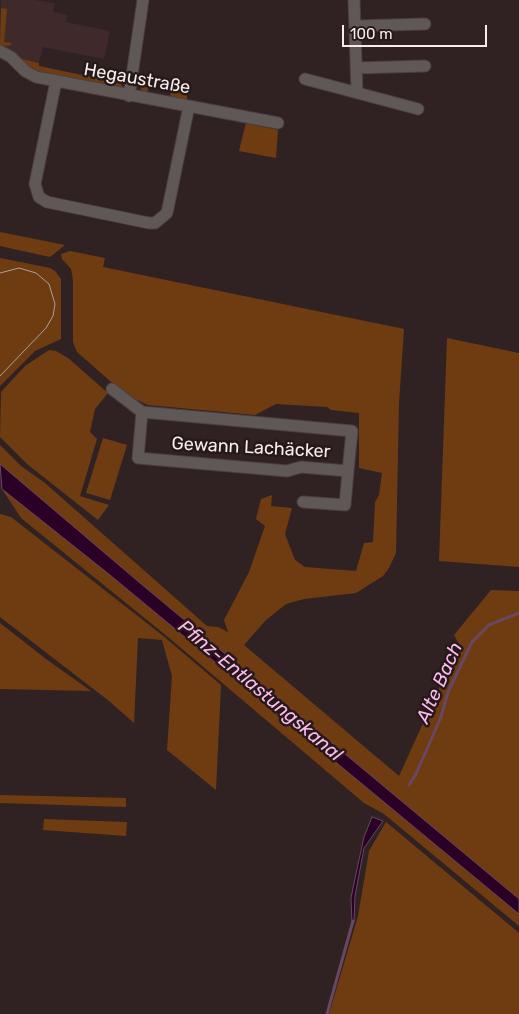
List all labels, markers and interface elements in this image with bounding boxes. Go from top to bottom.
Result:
scale bar [344,15,489,47]
text: 100 m [350,25,392,43]
street label: Hegaustraße [82,59,192,99]
street label: Gewann Lachäcker [171,433,331,463]
water label: Pfinz-Entlastungskanal [173,616,347,766]
water label: Alte Bach [412,639,468,727]

